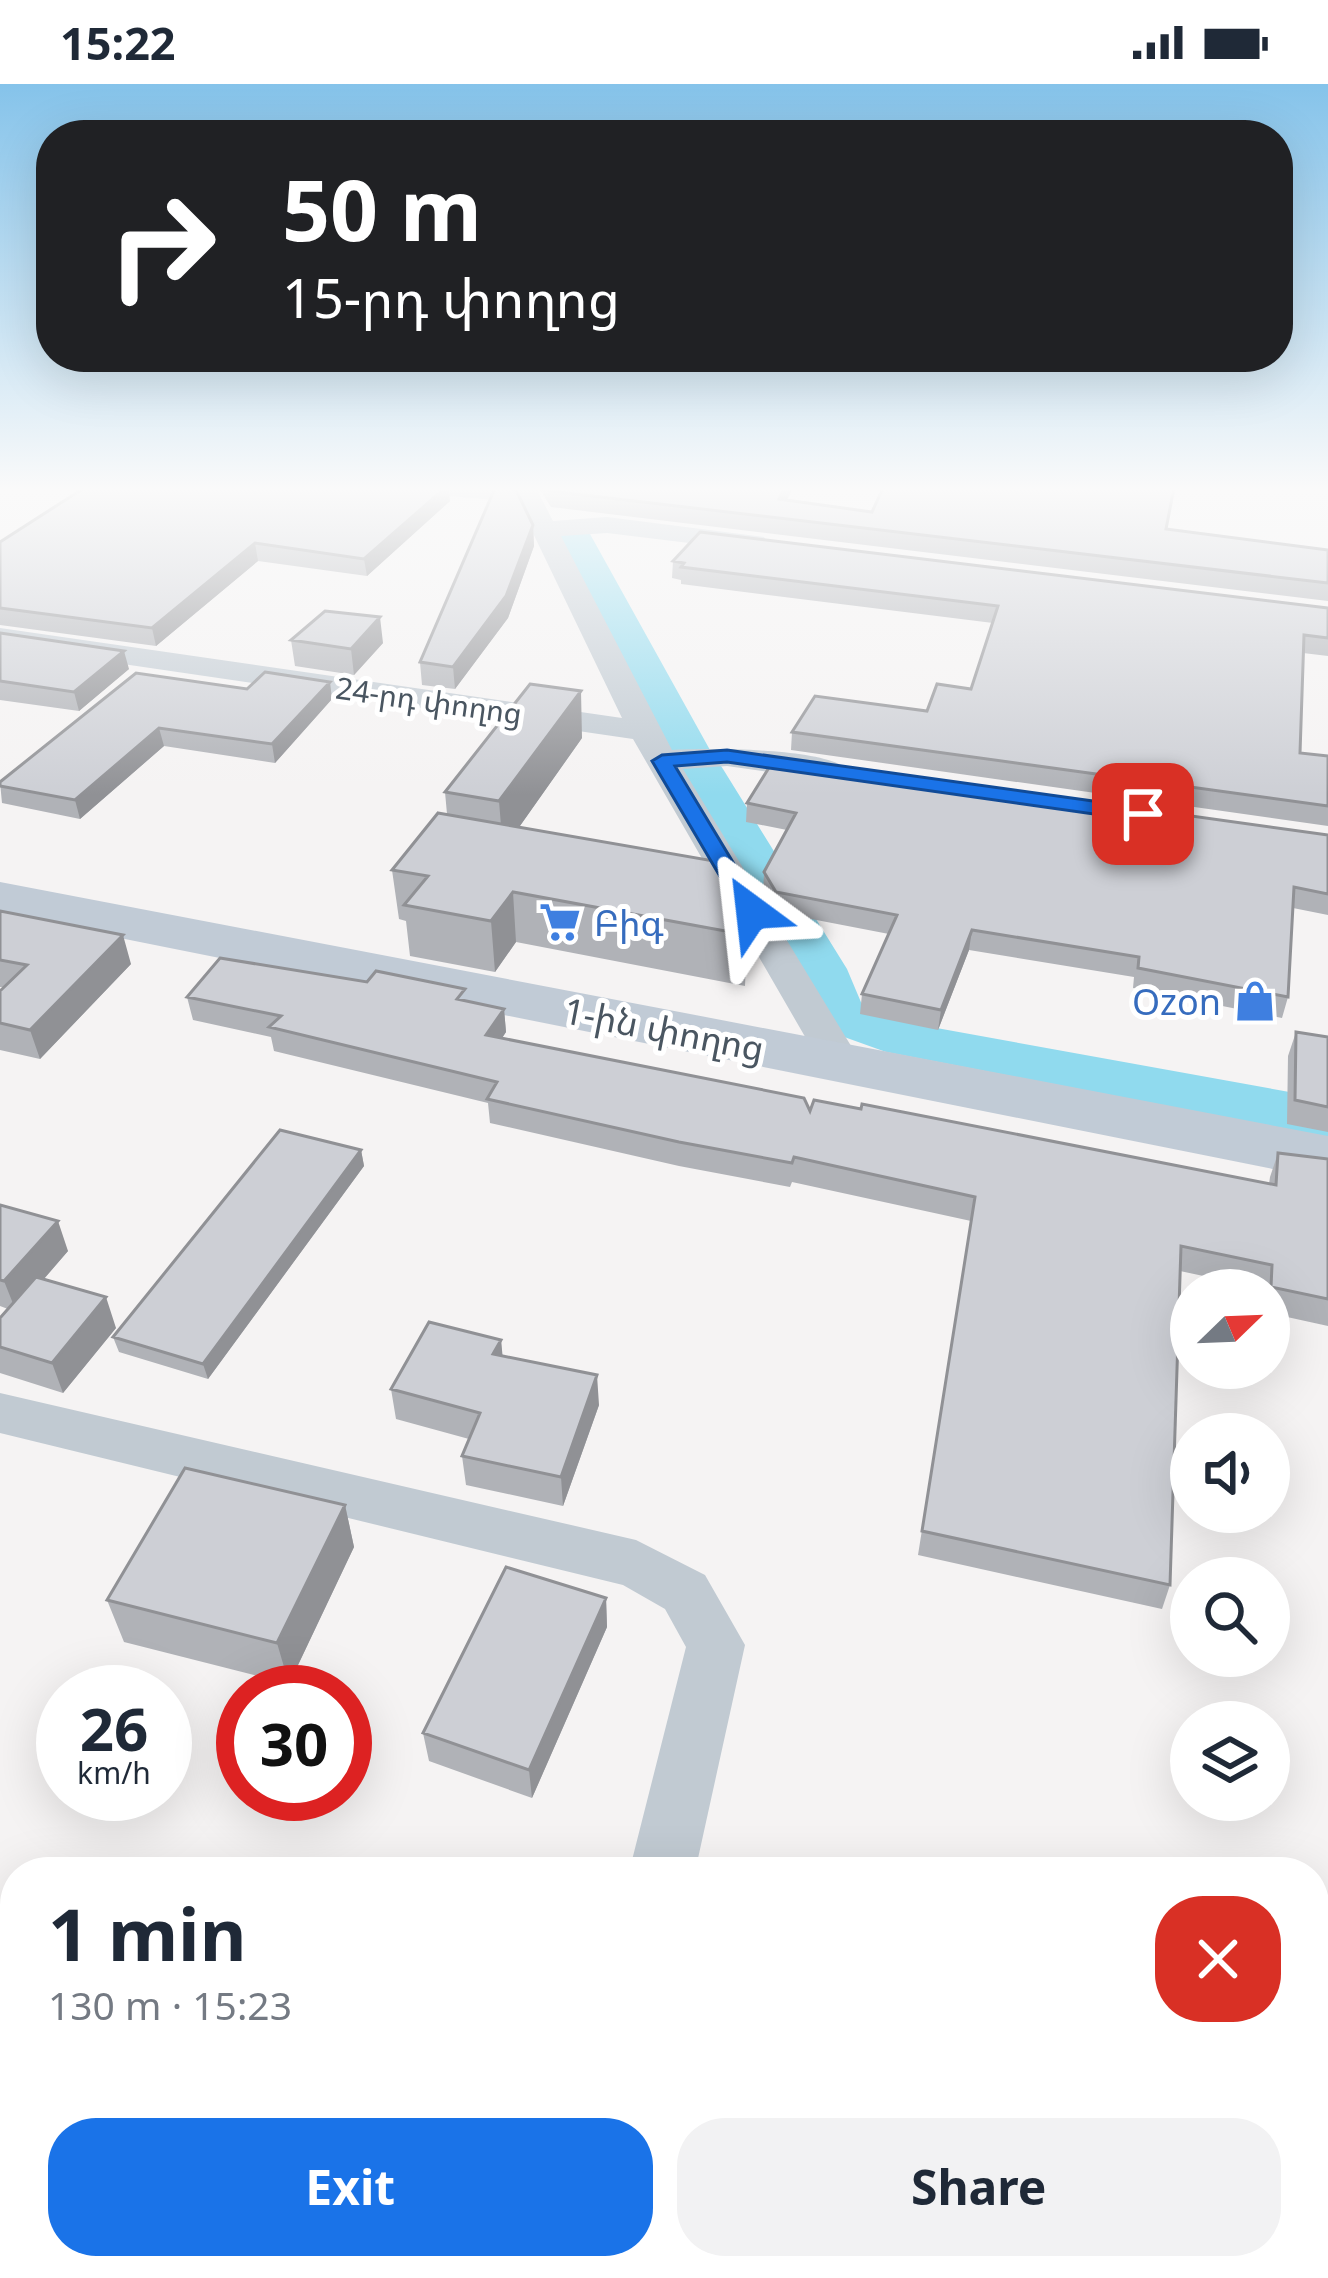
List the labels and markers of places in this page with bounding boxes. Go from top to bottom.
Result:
pin [1092,763,1194,865]
place label: Բիգ [594,898,664,947]
supermarket icon: Բիգ [537,899,583,945]
place label: Ozon [1132,977,1221,1026]
shop icon: Ozon [1232,978,1278,1024]

